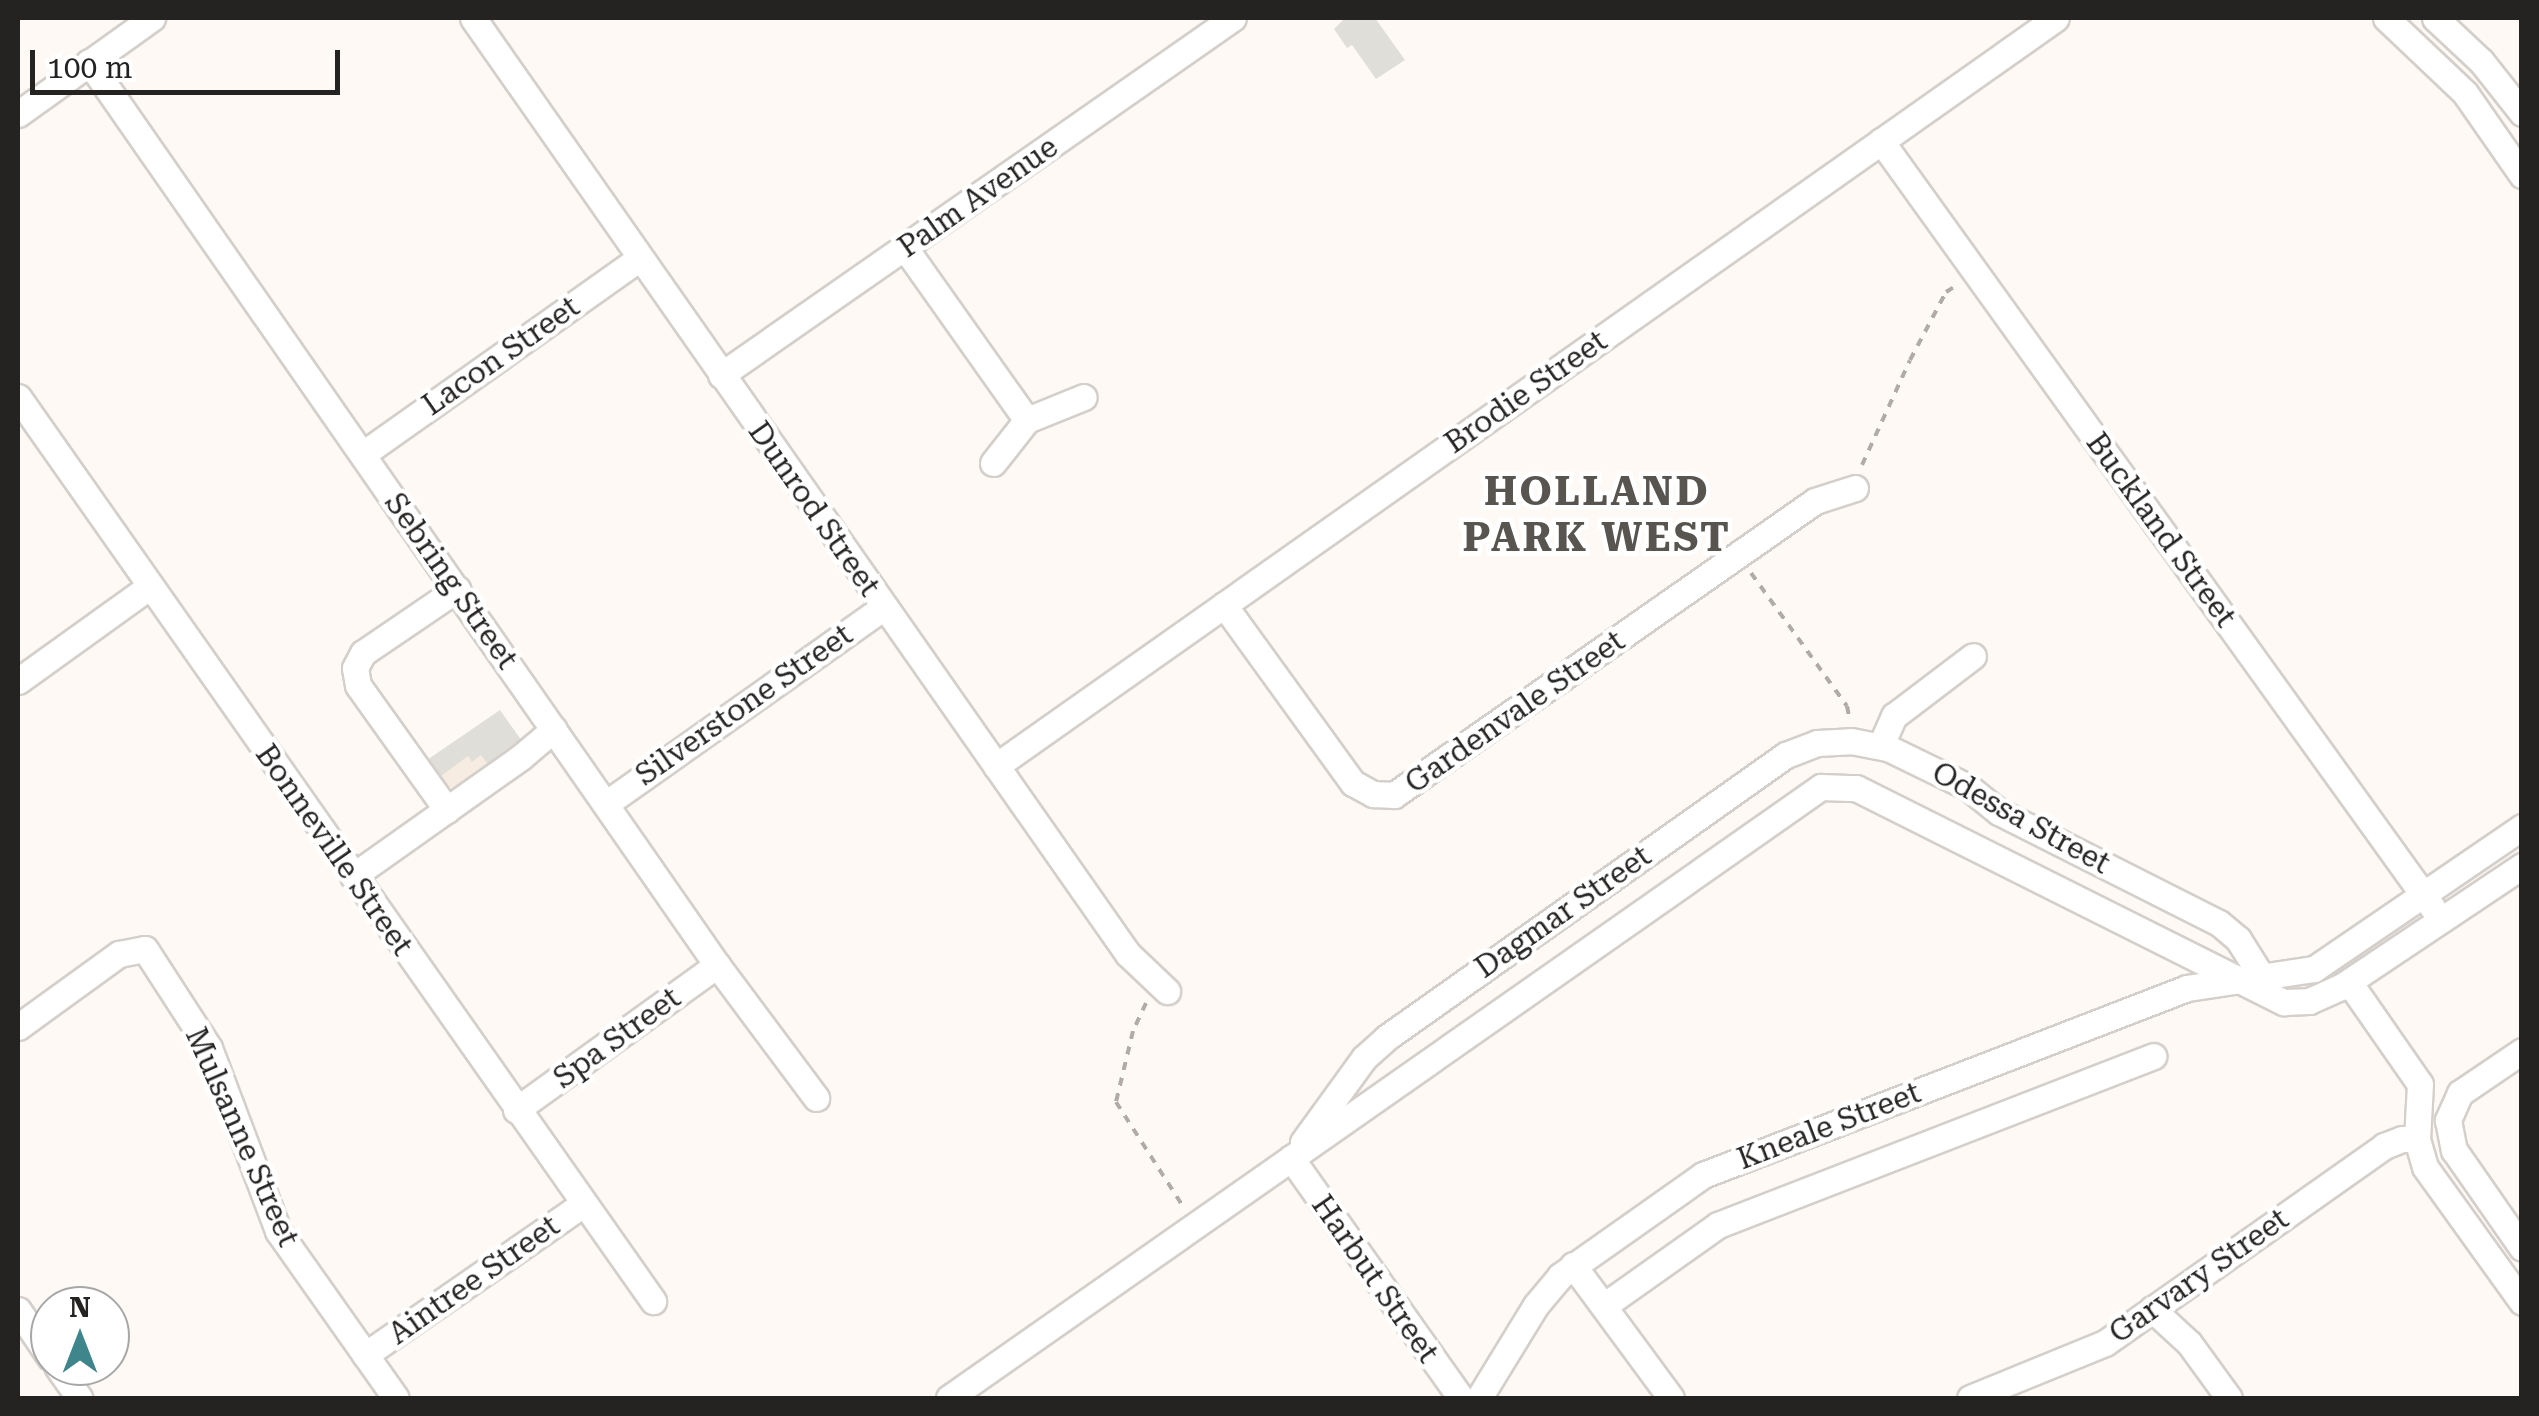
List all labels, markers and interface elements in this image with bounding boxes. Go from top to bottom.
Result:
scale bar [35,30,345,92]
text: 100 m [47,50,132,85]
street label: Palm Avenue [891,129,1065,265]
street label: Lacon Street [416,289,586,423]
street label: Brodie Street [1438,323,1614,461]
street label: Dunrod Street [741,415,887,603]
street label: Buckland Street [2078,426,2244,634]
district label: HOLLAND PARK WEST [1463,468,1731,562]
street label: Sebring Street [377,486,525,676]
street label: Silverstone Street [629,617,859,793]
street label: Gardenvale Street [1399,623,1631,801]
street label: Bonneville Street [248,738,420,962]
street label: Odessa Street [1926,754,2116,882]
street label: Dagmar Street [1468,838,1658,986]
street label: Spa Street [547,980,687,1096]
street label: Mulsanne Street [178,1022,306,1252]
street label: Kneale Street [1732,1075,1926,1177]
street label: Harbut Street [1304,1188,1446,1370]
street label: Garvary Street [2103,1201,2295,1351]
street label: Aintree Street [382,1208,566,1352]
north arrow [30,1286,130,1386]
text: N [69,1291,91,1324]

